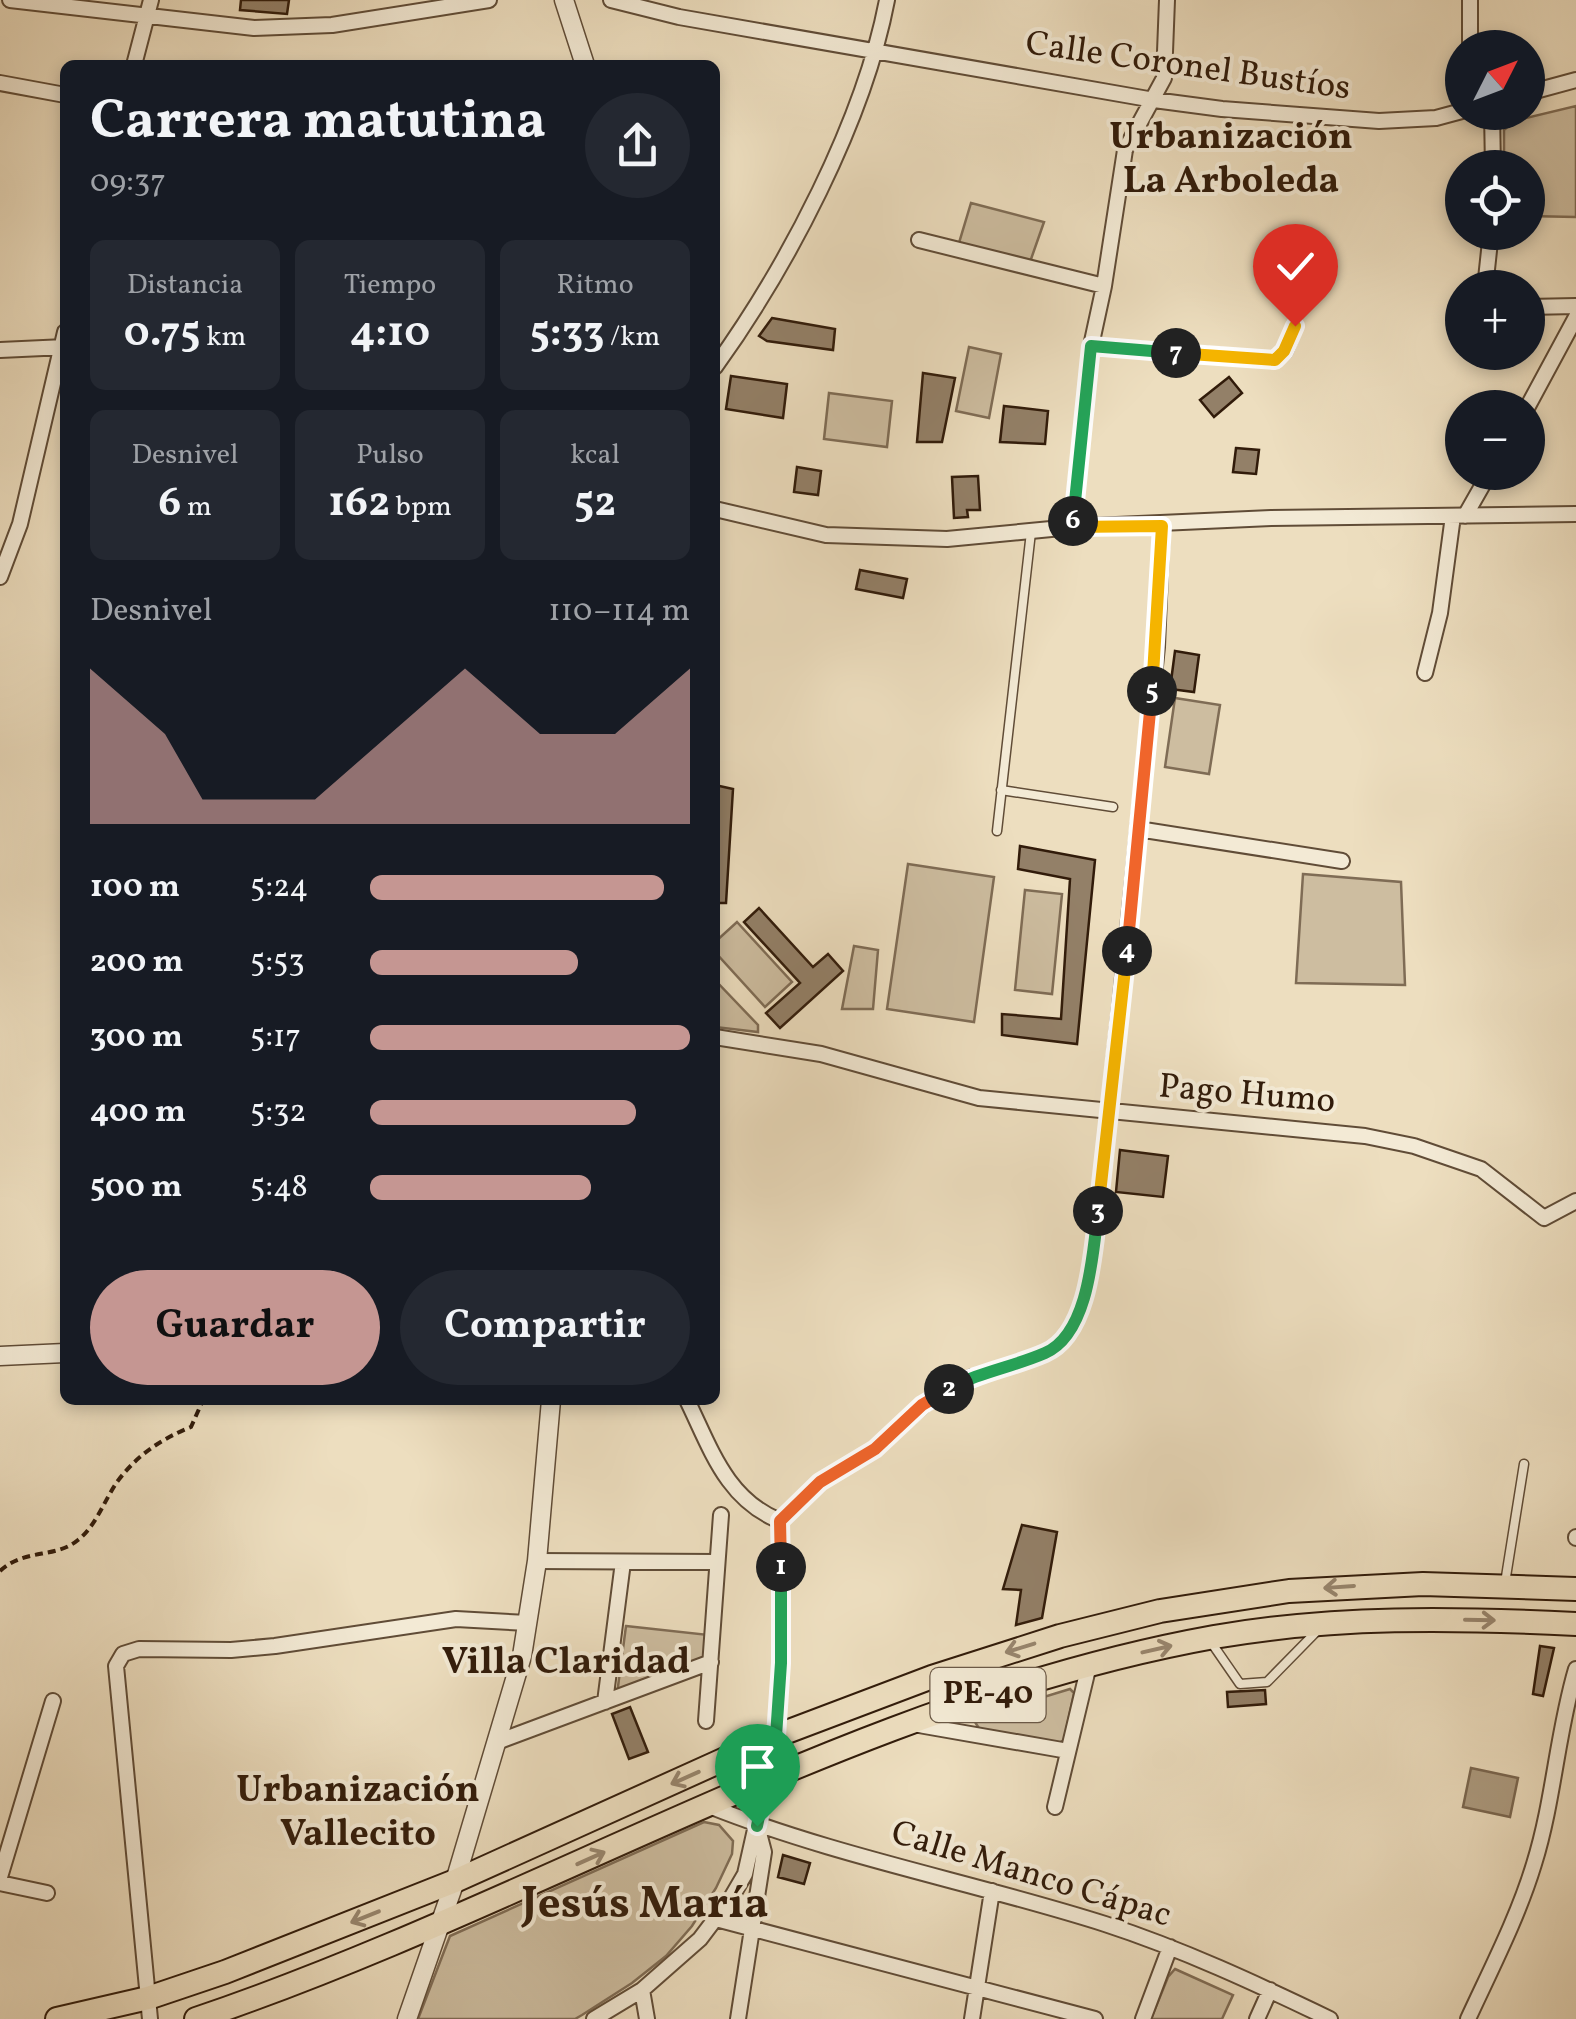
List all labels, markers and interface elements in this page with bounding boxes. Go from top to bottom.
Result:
street label: Calle Coronel Bustíos [1023,20,1353,114]
north arrow [1445,30,1545,130]
map controls [1445,30,1545,490]
text: Carrera matutina [90,85,546,161]
button: share [585,93,690,198]
district label: Urbanización La Arboleda [1109,112,1353,209]
button: locate [1445,150,1545,250]
text: 09:37 [90,161,166,205]
pin [1253,224,1338,327]
icon: check [1268,239,1323,294]
text: Distancia [127,266,243,305]
text: Tiempo [344,266,436,305]
text: Ritmo [556,266,634,305]
button: + [1445,270,1545,370]
text: 0.75 [124,305,201,364]
text: 4:10 [350,305,430,364]
text: 5:33 [530,305,604,364]
text: km [201,318,246,357]
text: /km [604,318,660,357]
pin: 7 [1151,328,1201,378]
text: 7 [1169,333,1183,372]
button: − [1445,390,1545,490]
text: Desnivel [132,436,239,475]
text: Pulso [356,436,424,475]
text: kcal [570,436,620,475]
text: 6 [158,475,181,534]
text: 162 [328,475,390,534]
text: 52 [574,475,616,534]
text: m [181,488,212,527]
text: bpm [390,488,452,527]
pin: 6 [1048,496,1098,546]
text: 6 [1065,501,1081,540]
text: Desnivel [90,590,212,634]
text: 110–114 m [548,590,690,634]
pin: 5 [1127,666,1177,716]
text: 5 [1145,671,1159,710]
text: 100 m [90,866,180,910]
text: 5:24 [250,866,308,910]
pin: 4 [1102,926,1152,976]
text: 4 [1119,931,1135,970]
text: 200 m [90,941,184,985]
text: 5:53 [250,941,305,985]
text: 300 m [90,1016,183,1060]
text: 5:17 [250,1016,301,1060]
street label: Pago Humo [1157,1063,1337,1127]
text: 400 m [90,1091,186,1135]
text: 5:32 [250,1091,307,1135]
text: 500 m [90,1166,182,1210]
text: 5:48 [250,1166,308,1210]
pin: 3 [1073,1186,1123,1236]
text: 3 [1091,1191,1105,1230]
button: Guardar [90,1270,380,1385]
button: Compartir [400,1270,690,1385]
pin: 2 [924,1364,974,1414]
text: 2 [942,1369,956,1408]
pin: 1 [756,1542,806,1592]
text: 1 [775,1547,787,1586]
one-way arrow [1323,1577,1355,1596]
one-way arrow [1464,1610,1496,1629]
district label: Villa Claridad [442,1637,690,1690]
one-way arrow [1140,1639,1172,1657]
one-way arrow [1005,1640,1037,1658]
road number: PE-40 [930,1668,1046,1722]
pin [715,1724,800,1827]
icon: arrive [730,1739,785,1794]
district label: Urbanización Vallecito [236,1765,480,1862]
one-way arrow [671,1769,701,1788]
street label: Calle Manco Cápac [885,1810,1177,1940]
one-way arrow [575,1848,605,1867]
district label: Jesús María [520,1874,769,1937]
one-way arrow [350,1910,381,1928]

